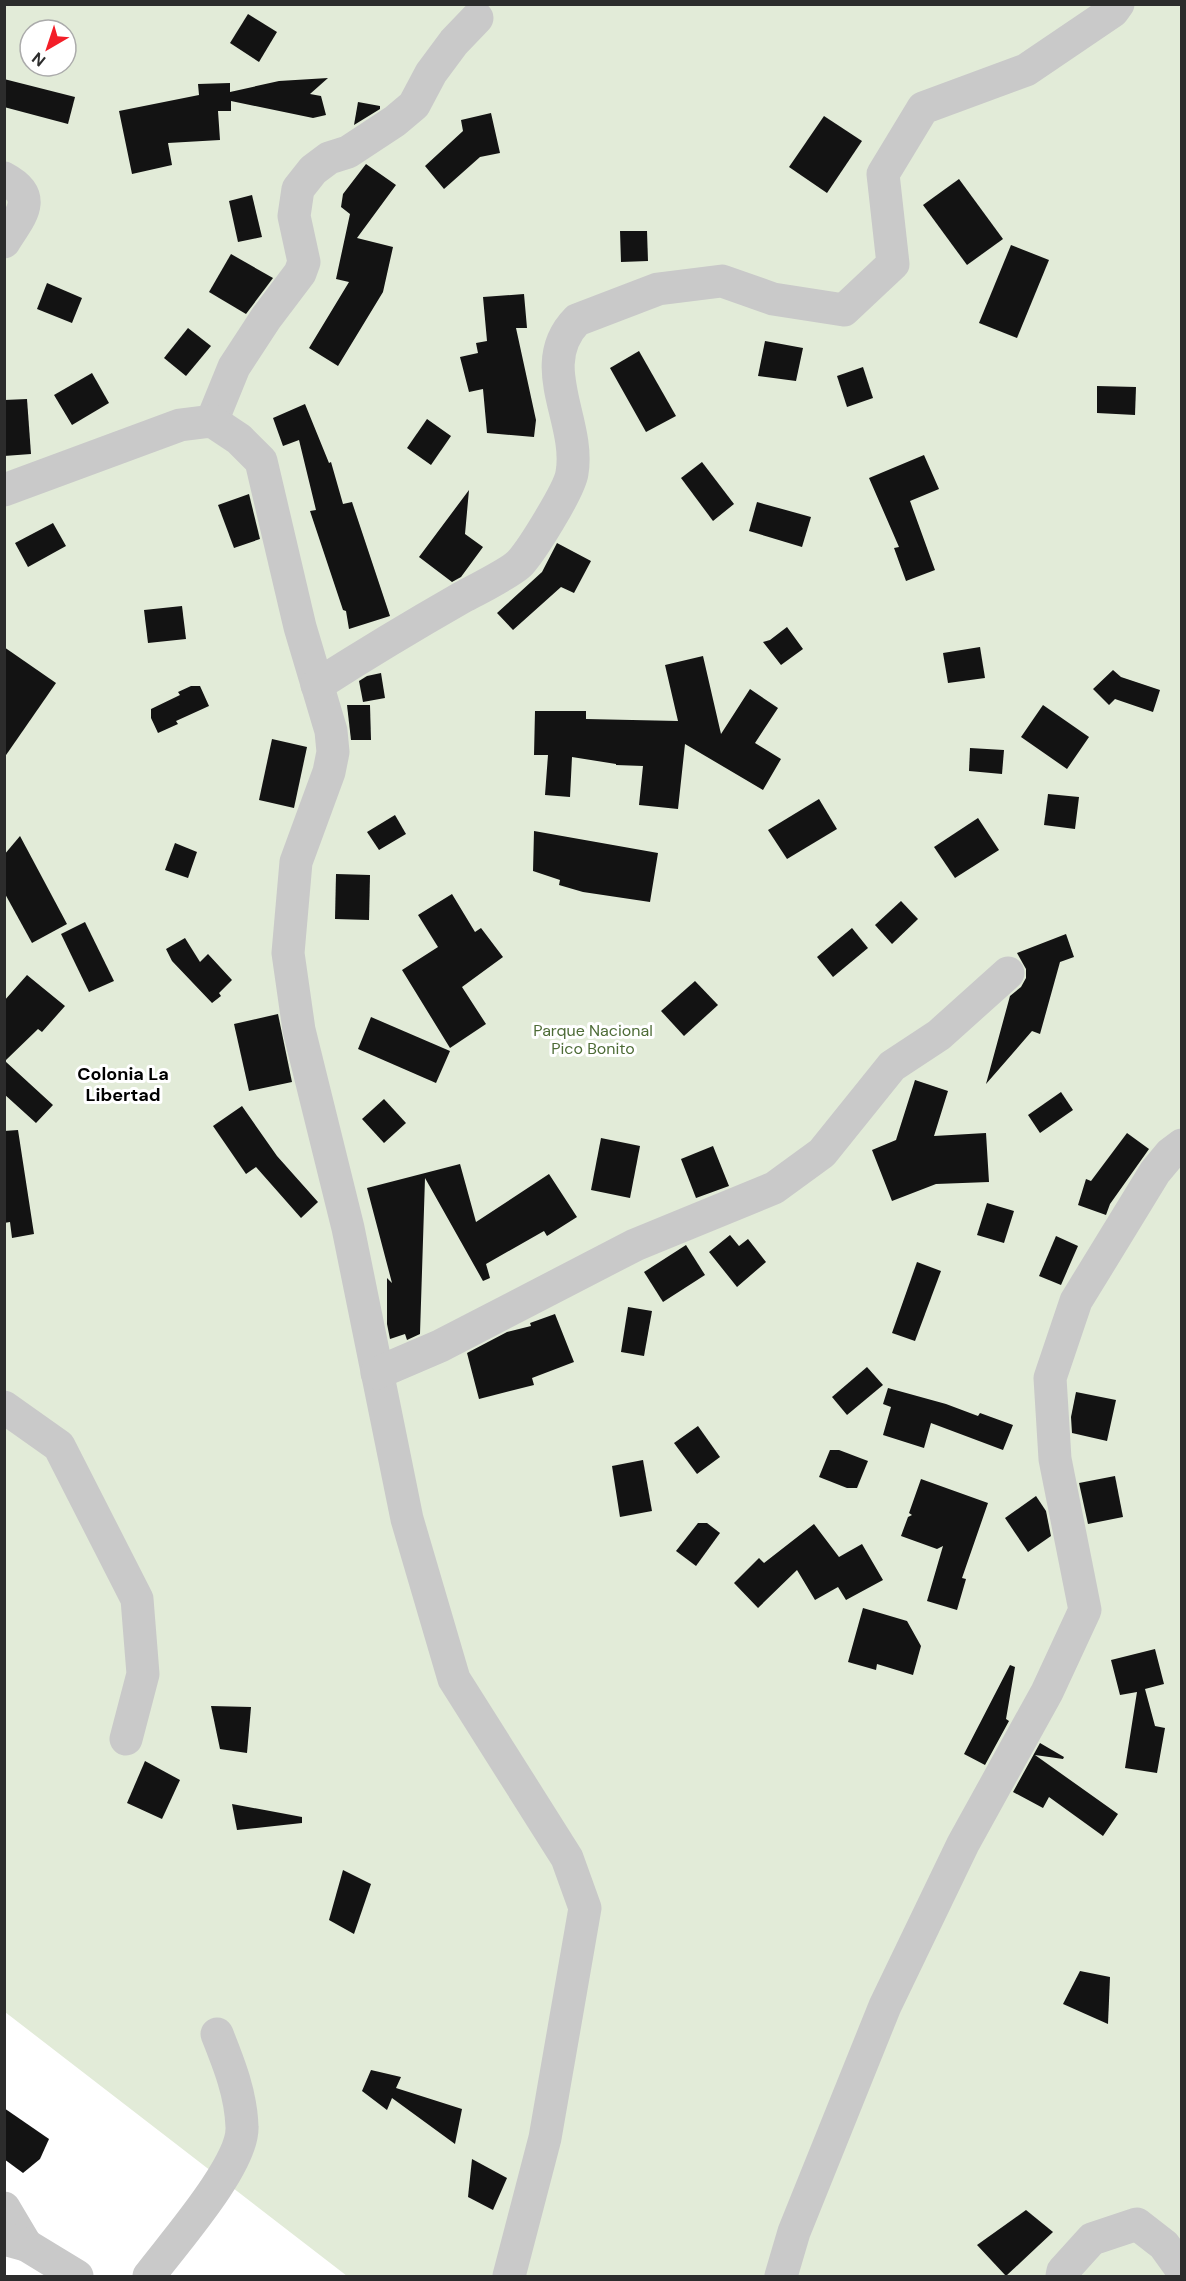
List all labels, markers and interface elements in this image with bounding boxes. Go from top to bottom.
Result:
north arrow [18,18,78,78]
text: N [28,47,50,71]
park label: Parque Nacional Pico Bonito [533,1020,653,1059]
district label: Colonia La Libertad [77,1062,169,1107]

